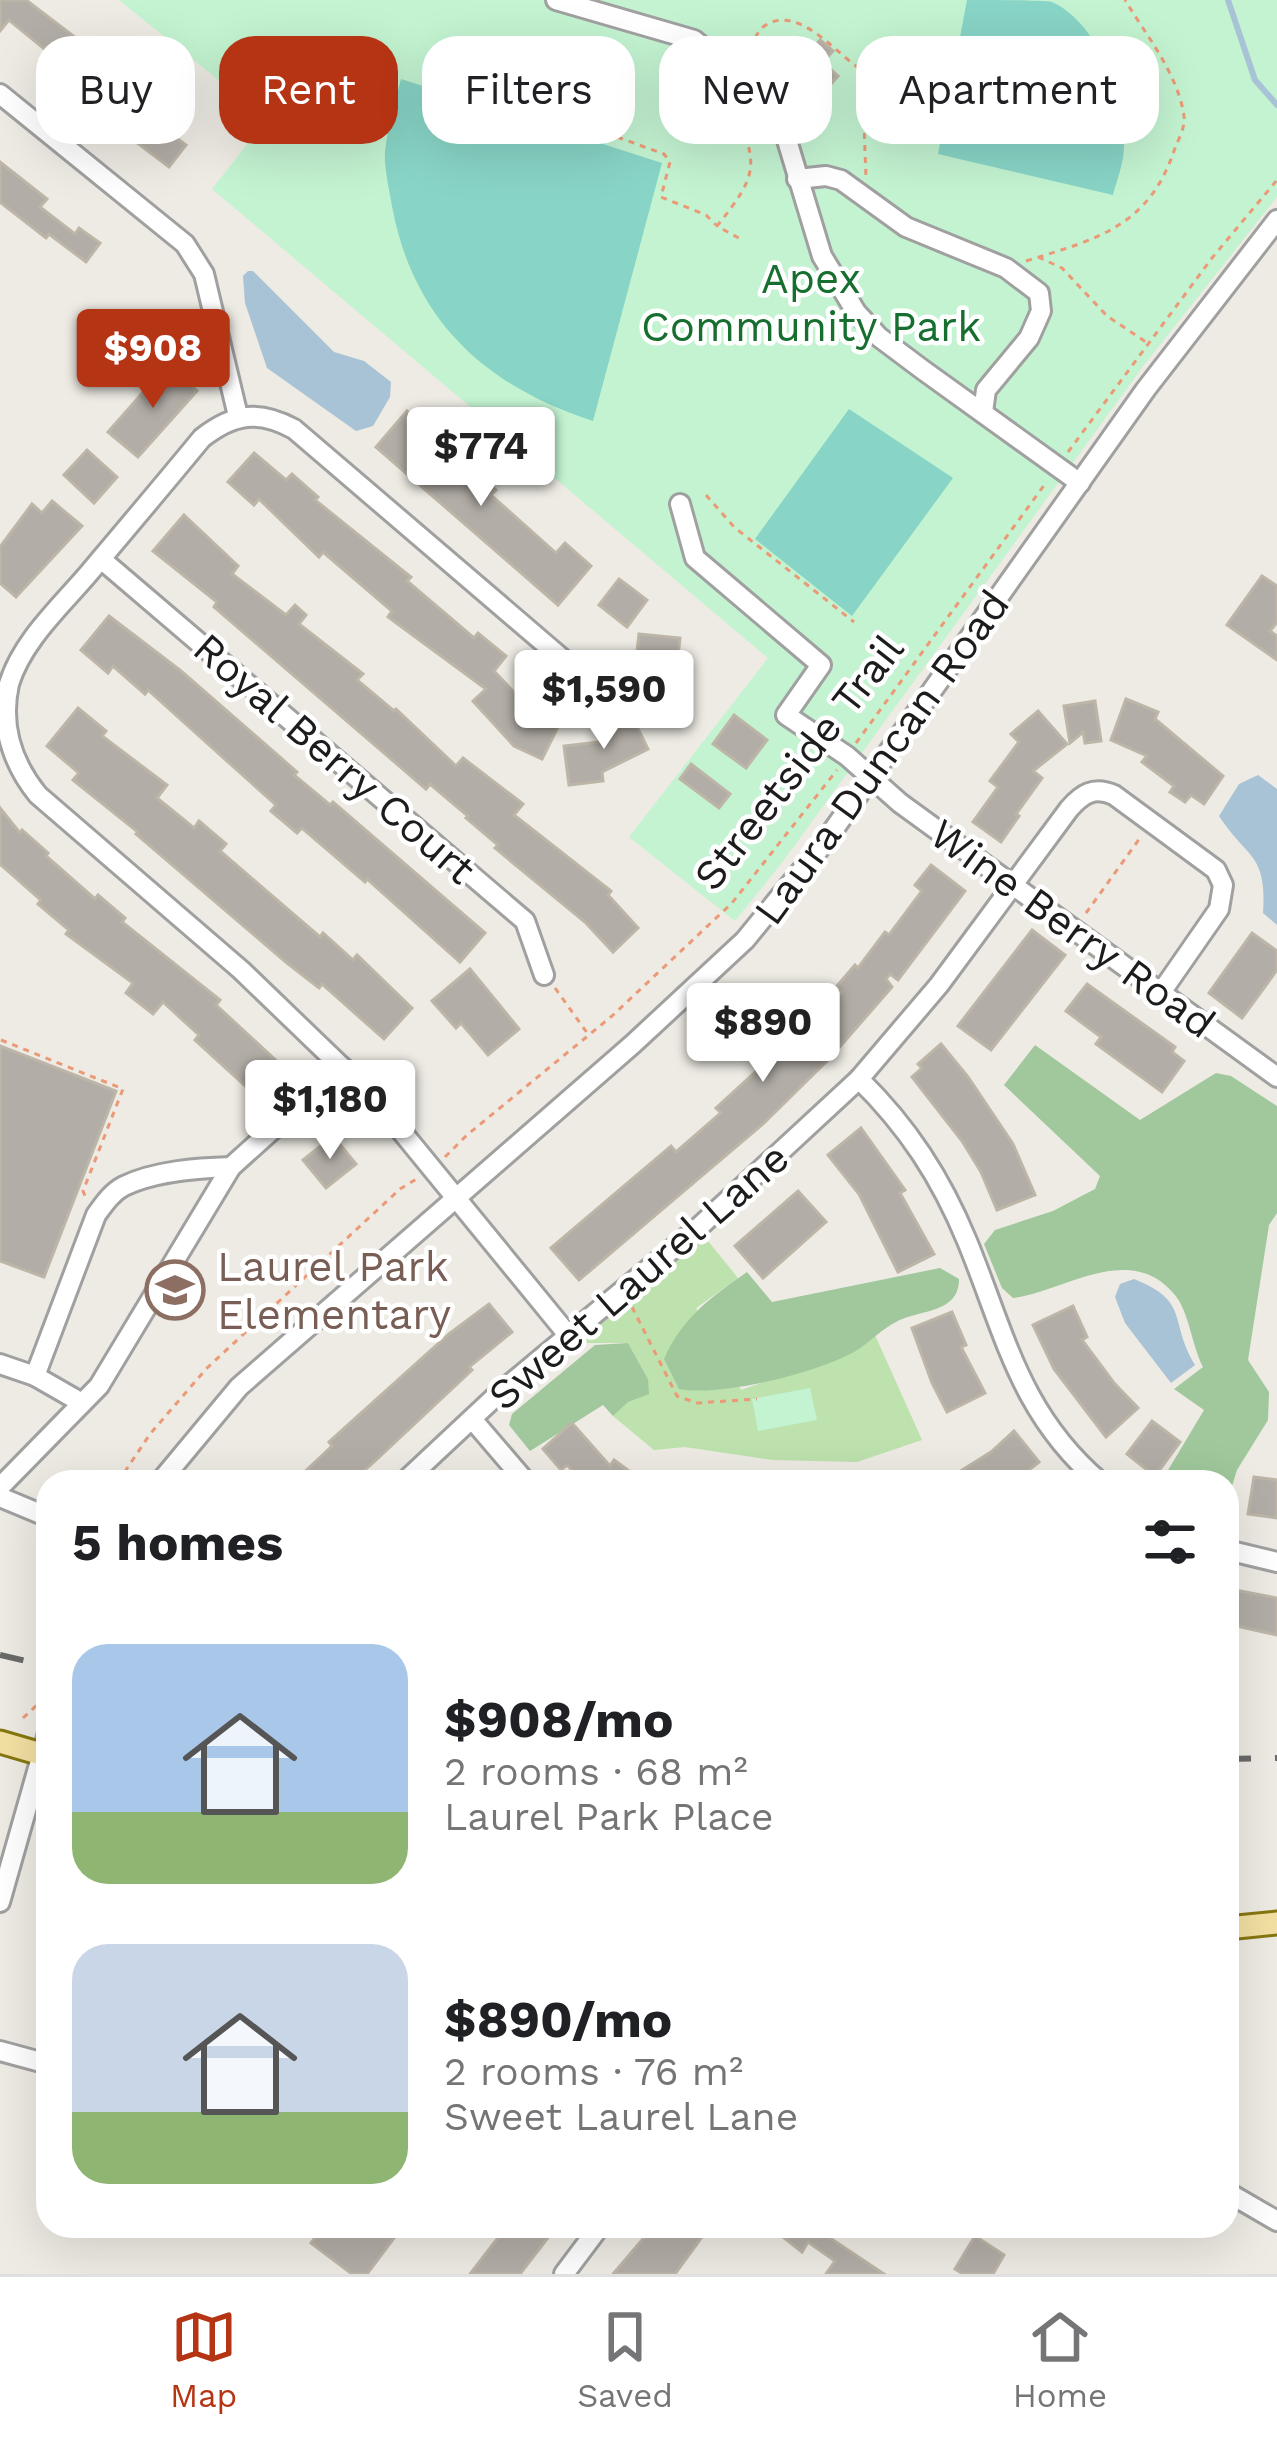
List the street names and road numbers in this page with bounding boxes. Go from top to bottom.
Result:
street label: Laura Duncan Road [744,581,1019,934]
street label: Royal Berry Court [184,623,485,894]
street label: Streetside Trail [684,625,913,900]
street label: Wine Berry Road [921,809,1224,1048]
street label: Sweet Laurel Lane [478,1133,798,1420]

